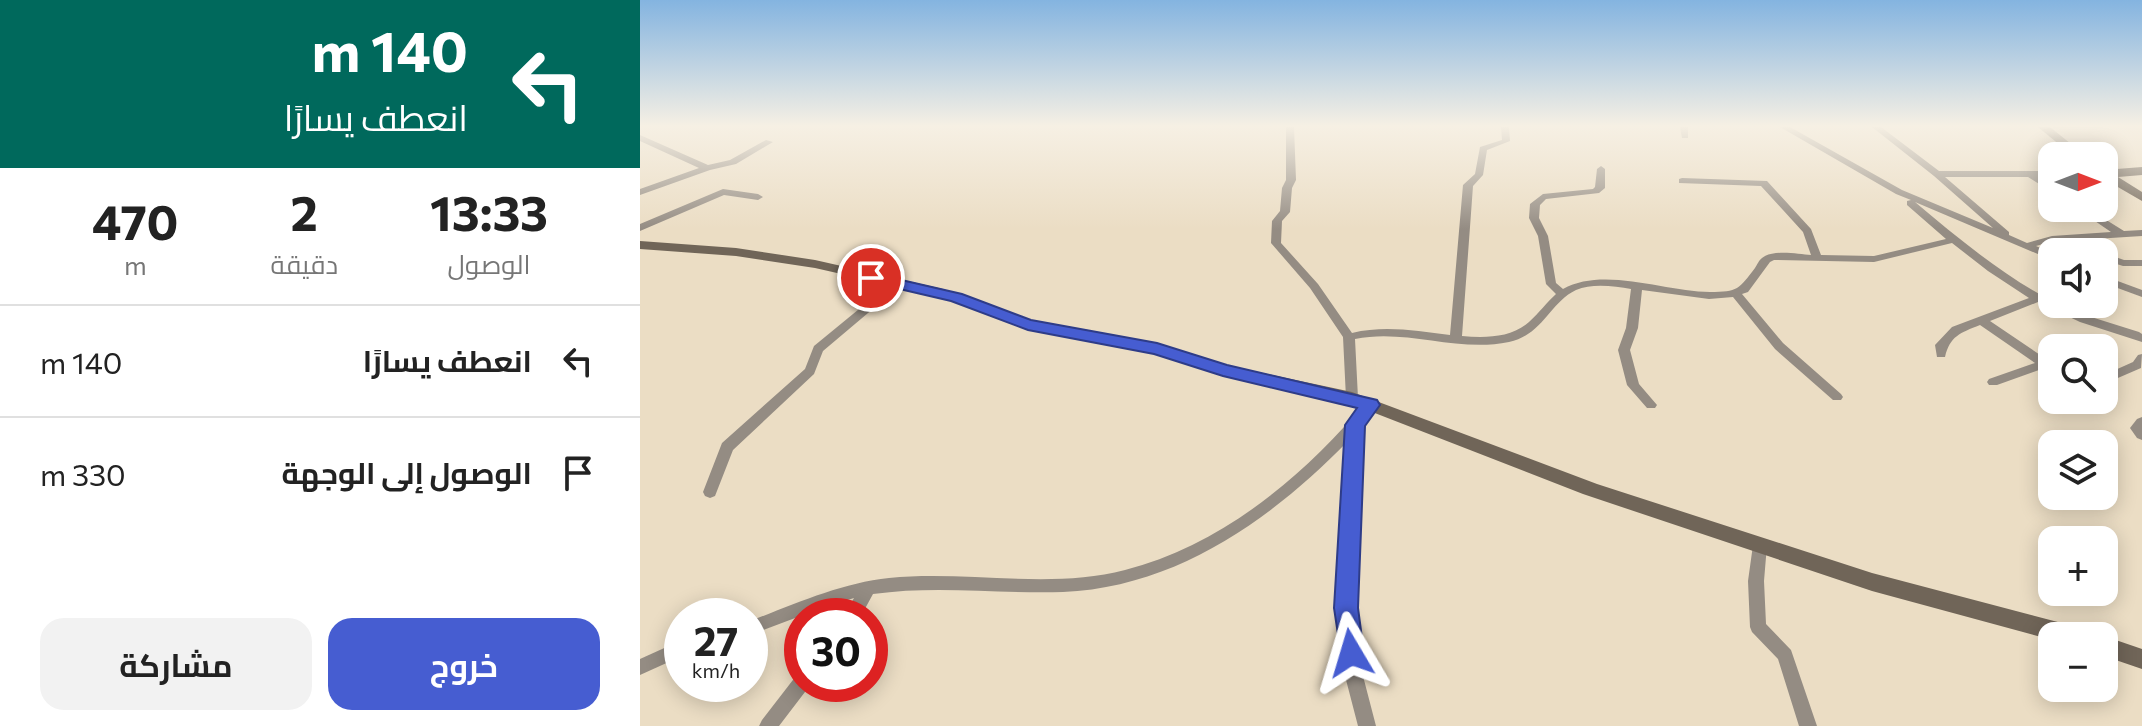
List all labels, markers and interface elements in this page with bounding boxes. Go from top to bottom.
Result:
text: 140 m [312,15,468,84]
icon: left [496,32,600,136]
text: انعطف يسارًا [284,94,468,138]
north arrow [2038,142,2118,222]
map controls [2038,142,2118,702]
text: 2 [291,182,318,241]
text: 13:33 [430,182,548,241]
text: 470 [92,191,178,250]
button: sound [2038,238,2118,318]
pin [837,244,905,312]
text: دقيقة [270,248,338,279]
text: الوصول [448,248,530,279]
text: m [124,249,147,280]
icon: arrive [849,256,893,300]
button: search [2038,334,2118,414]
icon: left [556,339,600,383]
text: انعطف يسارًا [363,341,532,378]
text: 140 m [40,343,122,380]
button: layers [2038,430,2118,510]
icon: arrive [556,451,600,495]
text: الوصول إلى الوجهة [282,453,532,490]
text: 330 m [40,455,126,492]
button: + [2038,526,2118,606]
speed limit sign: 30 [784,598,888,702]
position arrow [1309,611,1393,695]
text: 27 [694,615,738,664]
button: مشاركة [40,618,312,710]
button: خروج [328,618,600,710]
button: − [2038,622,2118,702]
text: km/h [692,658,740,682]

